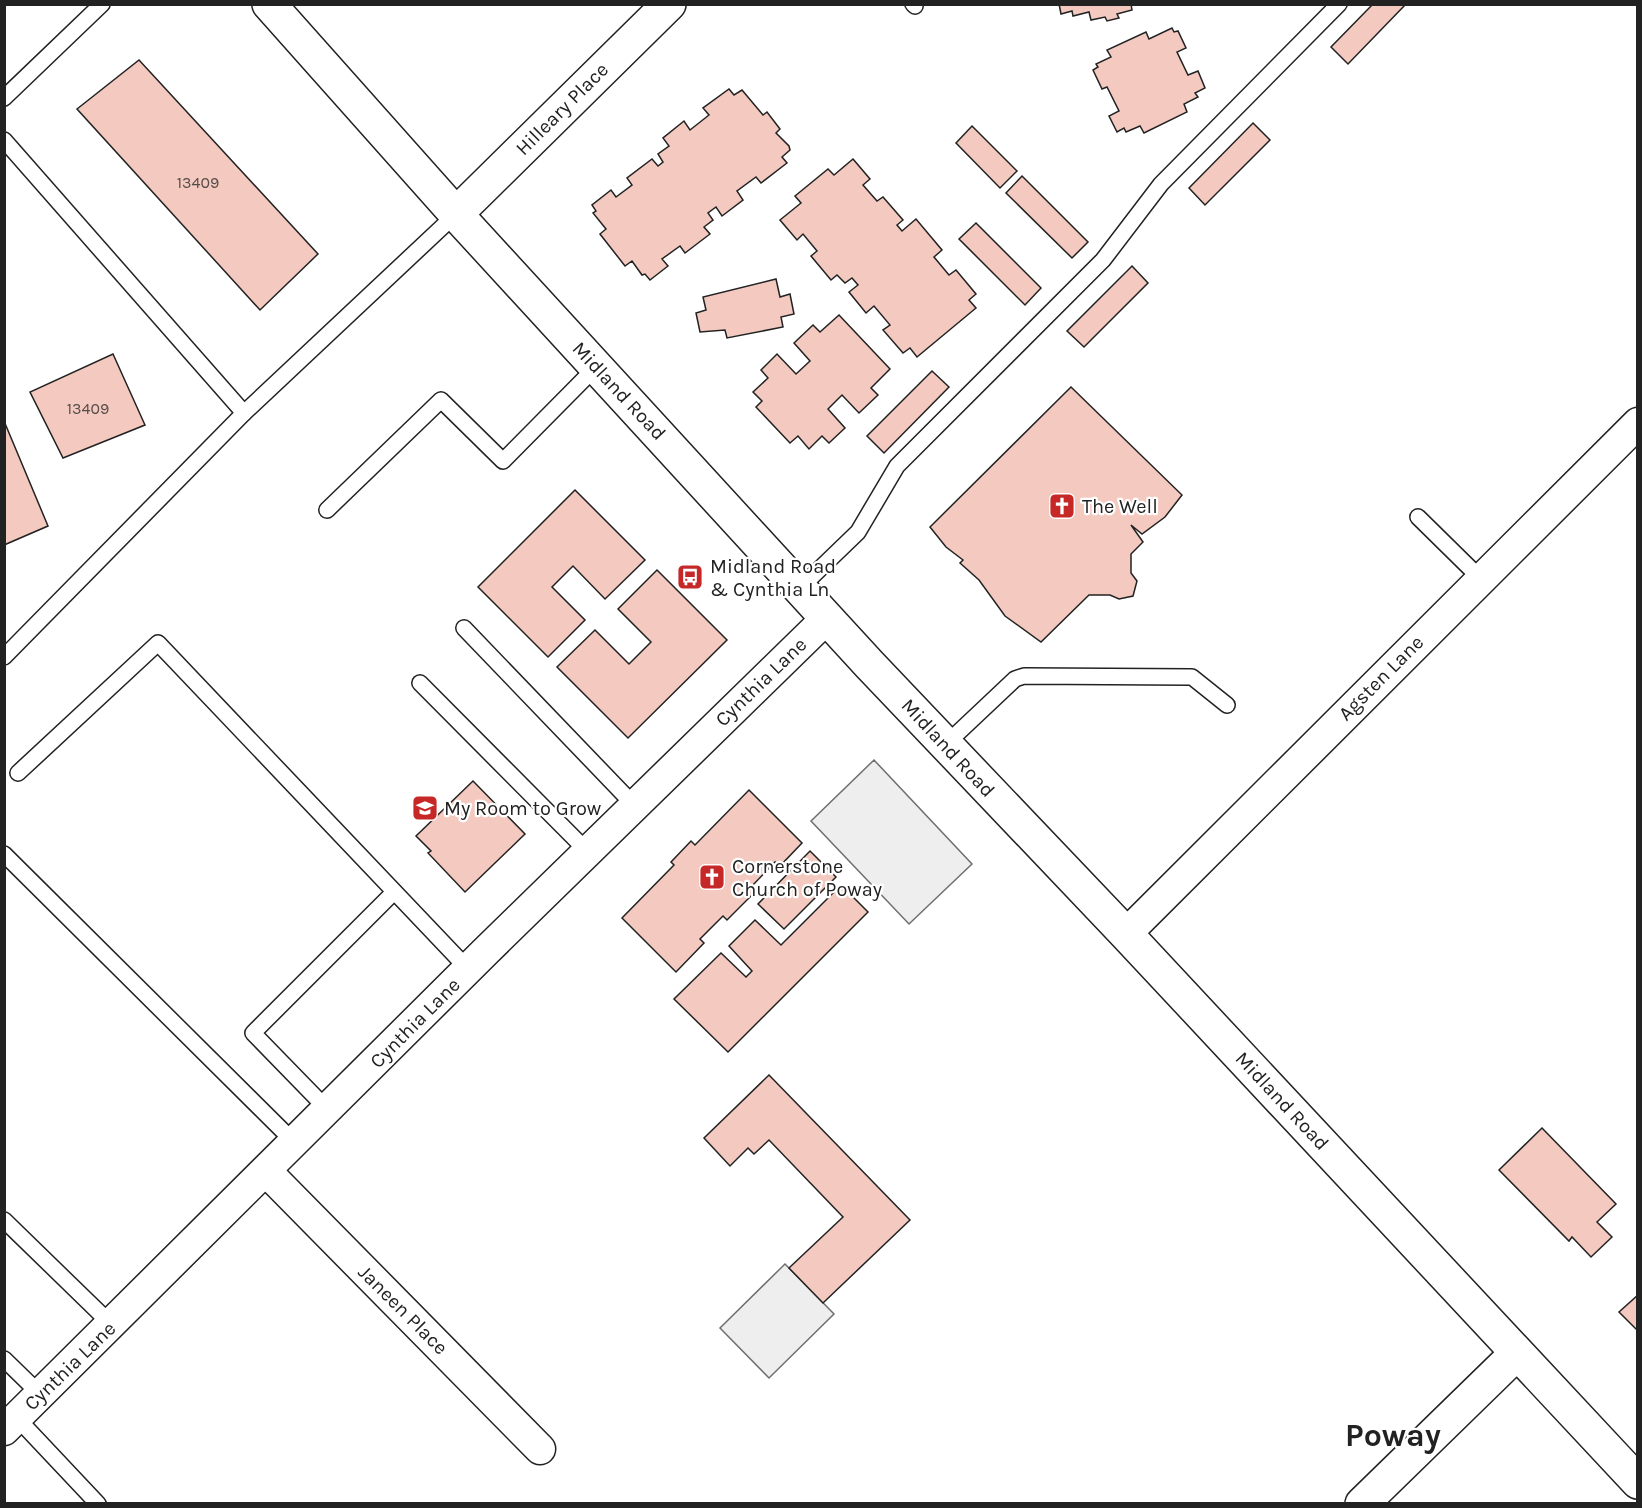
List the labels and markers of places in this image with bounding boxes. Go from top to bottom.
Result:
church icon: The Well [1047,491,1077,521]
place label: The Well [1082,495,1158,518]
place label: Midland Road & Cynthia Ln [710,555,836,601]
bus stop icon: Midland Road & Cynthia Ln [675,562,705,592]
school or university icon: My Room to Grow [410,793,440,823]
place label: My Room to Grow [444,797,602,820]
place label: Cornerstone Church of Poway [732,855,882,901]
church icon: Cornerstone Church of Poway [697,862,727,892]

